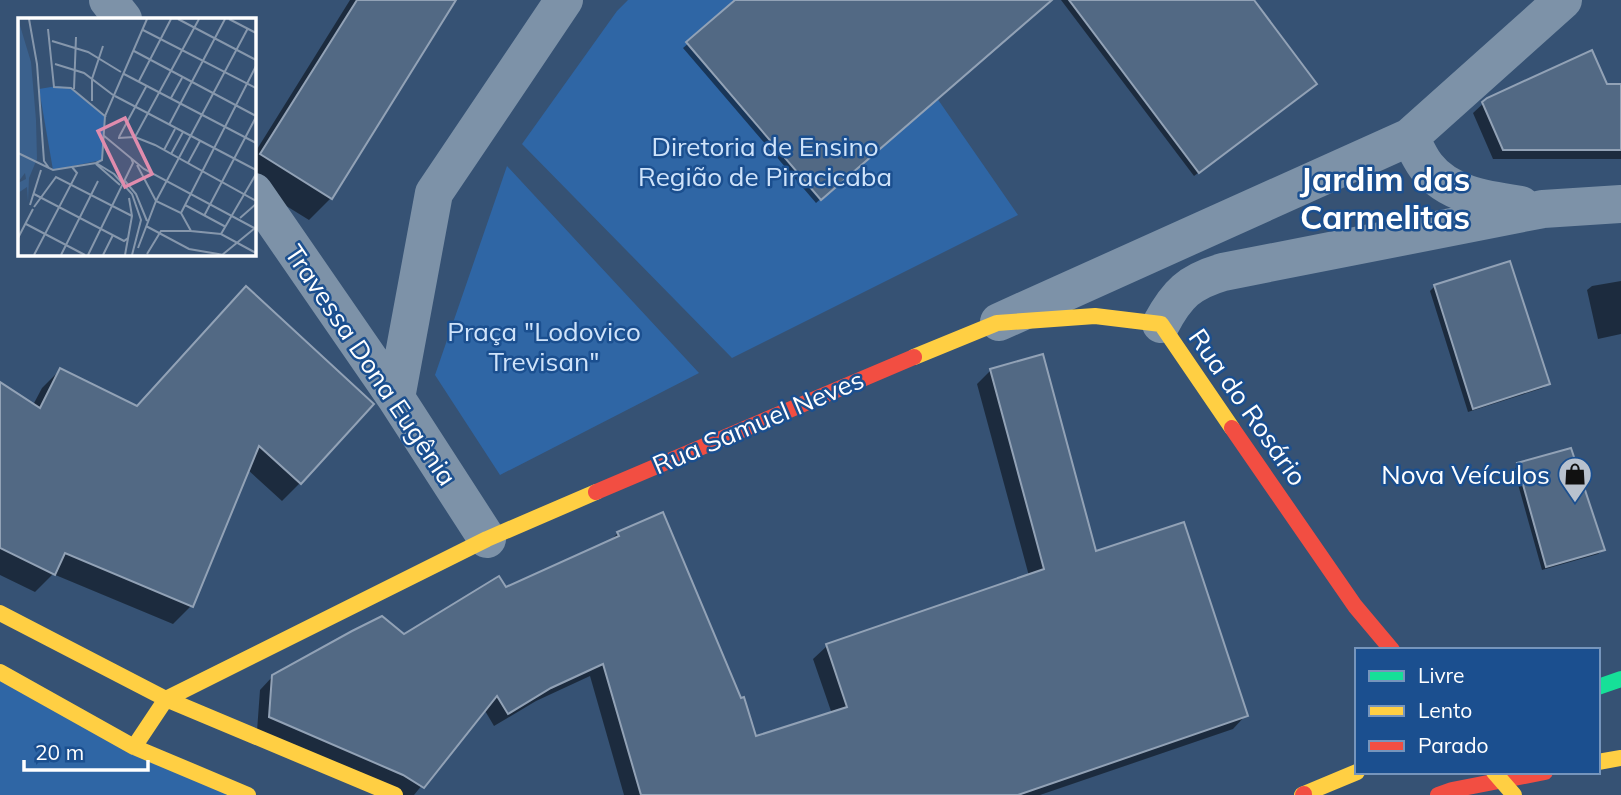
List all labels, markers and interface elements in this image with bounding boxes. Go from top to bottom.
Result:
inset map [18,18,256,256]
park label: Diretoria de Ensino Região de Piracicaba [638,130,892,193]
district label: Jardim das Carmelitas [1300,158,1470,237]
street label: Travessa Dona Eugênia [278,238,464,492]
park label: Praça "Lodovico Trevisan" [447,315,641,378]
street label: Rua do Rosário [1182,322,1314,492]
street label: Rua Samuel Neves [647,363,869,481]
shop icon: Nova Veículos [1556,455,1594,504]
place label: Nova Veículos [1381,458,1550,491]
legend [1355,648,1600,774]
text: Livre [1418,662,1465,688]
text: Lento [1418,697,1472,723]
scale bar [24,728,149,772]
text: Parado [1418,732,1488,758]
text: 20 m [35,739,84,765]

